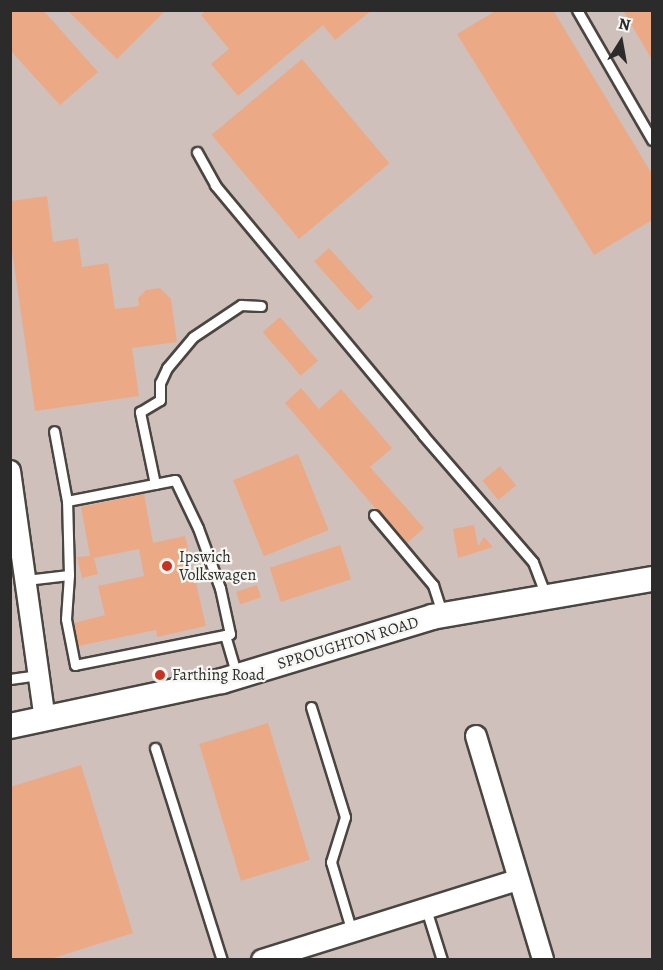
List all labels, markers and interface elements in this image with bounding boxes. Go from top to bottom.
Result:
north arrow [591,12,651,72]
text: N [617,12,632,36]
place label: Ipswich Volkswagen [179,547,256,585]
marker: Ipswich Volkswagen [160,559,174,573]
street label: SPROUGHTON ROAD [275,612,421,674]
place label: Farthing Road [172,665,265,685]
marker: Farthing Road [153,668,167,682]

